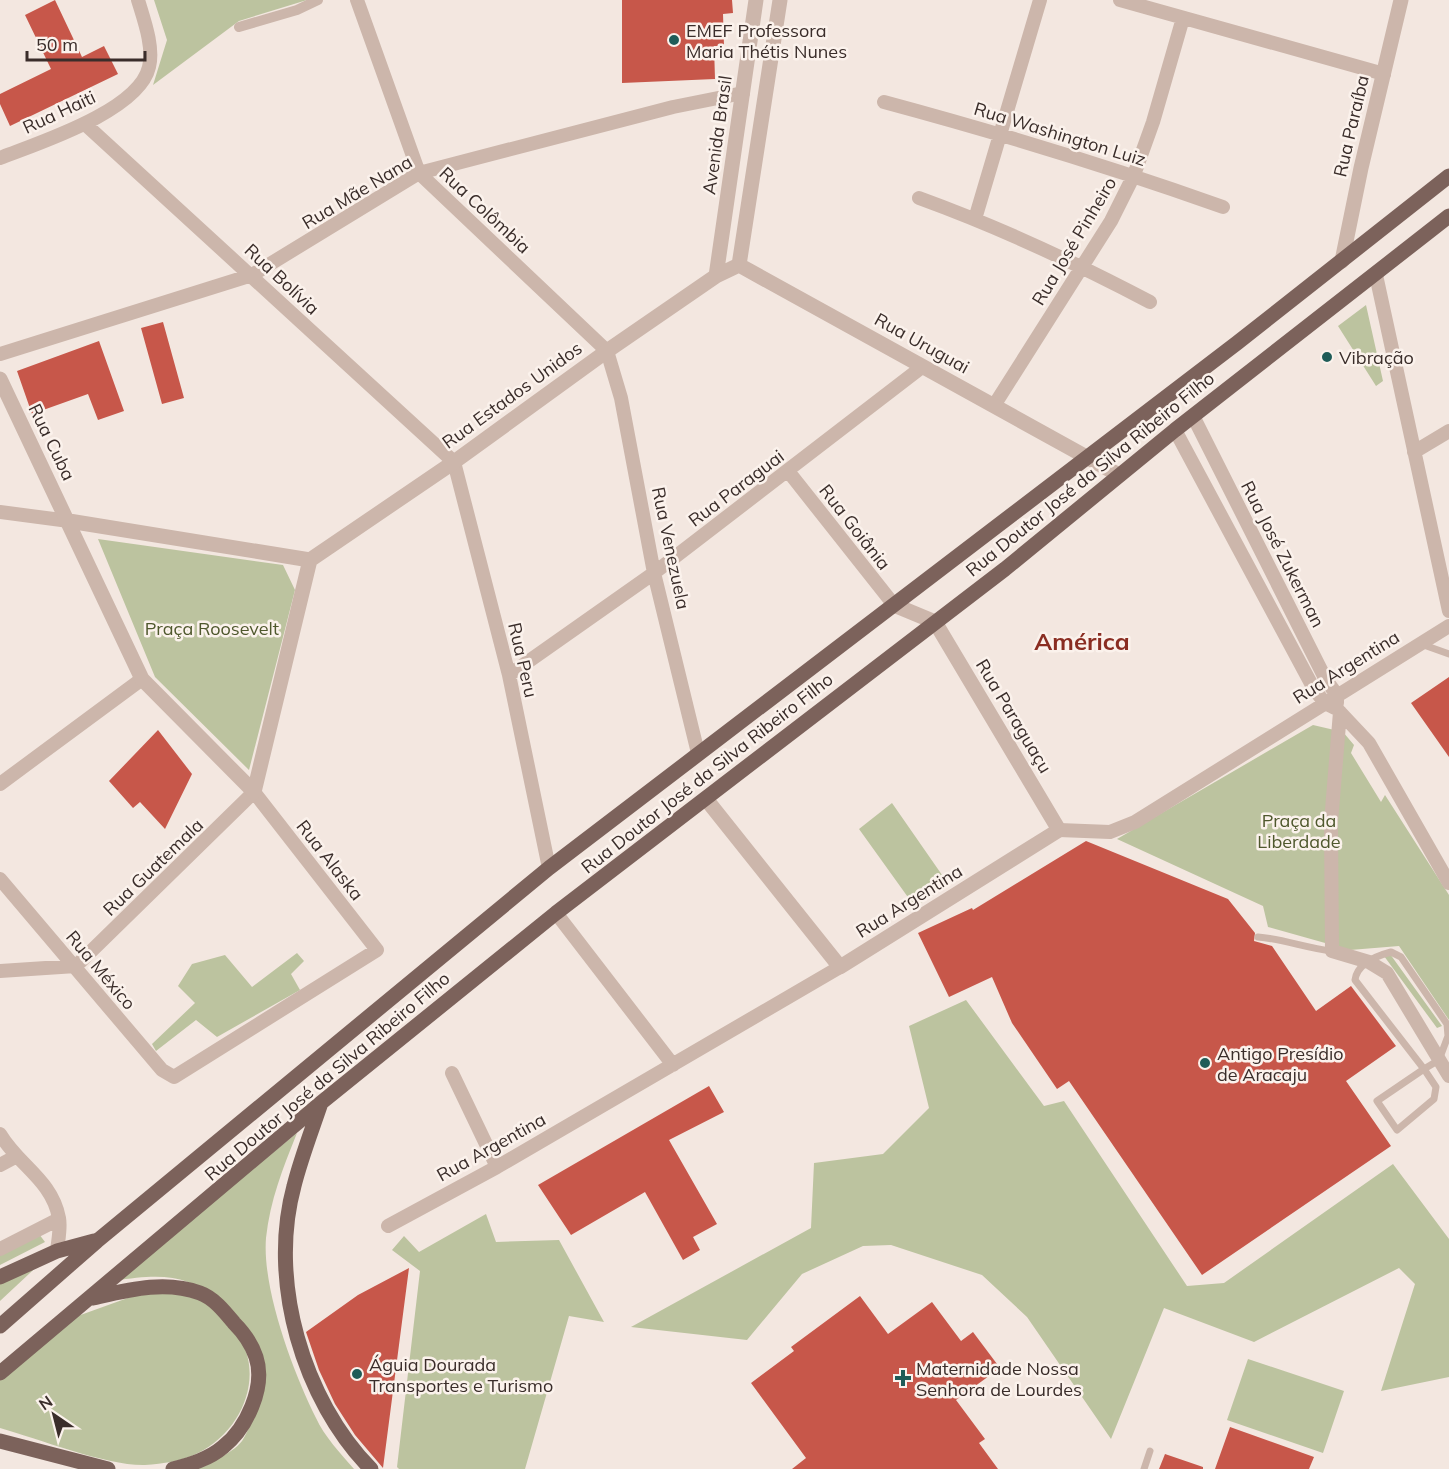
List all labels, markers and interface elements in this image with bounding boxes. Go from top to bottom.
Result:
place label: EMEF Professora Maria Thétis Nunes [686,19,847,63]
scale bar [27,24,146,62]
text: 50 m [36,33,78,56]
marker: EMEF Professora Maria Thétis Nunes [667,33,681,47]
street label: Rua Paraíba [1328,73,1374,179]
street label: Avenida Brasil [697,74,737,196]
street label: Rua Haiti [19,85,99,139]
street label: Rua Washington Luiz [971,97,1149,171]
street label: Rua Mãe Nana [298,150,416,234]
street label: Rua Colômbia [435,162,535,258]
street label: Rua José Pinheiro [1027,173,1121,309]
street label: Rua Bolívia [240,239,324,319]
street label: Rua Uruguai [871,308,973,378]
street label: Rua Estados Unidos [438,336,587,454]
place label: Vibração [1339,346,1414,369]
marker: Vibração [1320,350,1334,364]
street label: Rua Doutor José da Silva Ribeiro Filho [961,366,1219,582]
street label: Rua Cuba [24,400,80,484]
street label: Rua Paraguai [684,445,788,531]
street label: Rua José Zukerman [1236,477,1330,631]
street label: Rua Goiânia [814,480,896,574]
street label: Rua Venezuela [647,485,695,611]
park label: Praça Roosevelt [145,617,279,640]
street label: Rua Peru [503,620,543,700]
street label: Rua Argentina [1289,625,1403,709]
district label: América [1034,626,1130,656]
street label: Rua Paraguaçu [971,655,1057,777]
street label: Rua Doutor José da Silva Ribeiro Filho [576,668,838,878]
park label: Praça da Liberdade [1257,809,1341,853]
street label: Rua Guatemala [98,813,208,921]
street label: Rua Alaska [292,815,368,905]
street label: Rua Argentina [852,859,966,943]
street label: Rua México [61,926,141,1014]
street label: Rua Doutor José da Silva Ribeiro Filho [200,967,454,1185]
place label: Antigo Presídio de Aracaju [1217,1042,1344,1086]
marker: Antigo Presídio de Aracaju [1198,1056,1212,1070]
street label: Rua Argentina [432,1108,550,1186]
place label: Águia Dourada Transportes e Turismo [369,1353,553,1397]
place label: Maternidade Nossa Senhora de Lourdes [916,1357,1082,1401]
marker: Águia Dourada Transportes e Turismo [350,1367,364,1381]
marker: Maternidade Nossa Senhora de Lourdes [894,1369,912,1387]
north arrow [24,1385,84,1445]
text: N [35,1391,56,1414]

